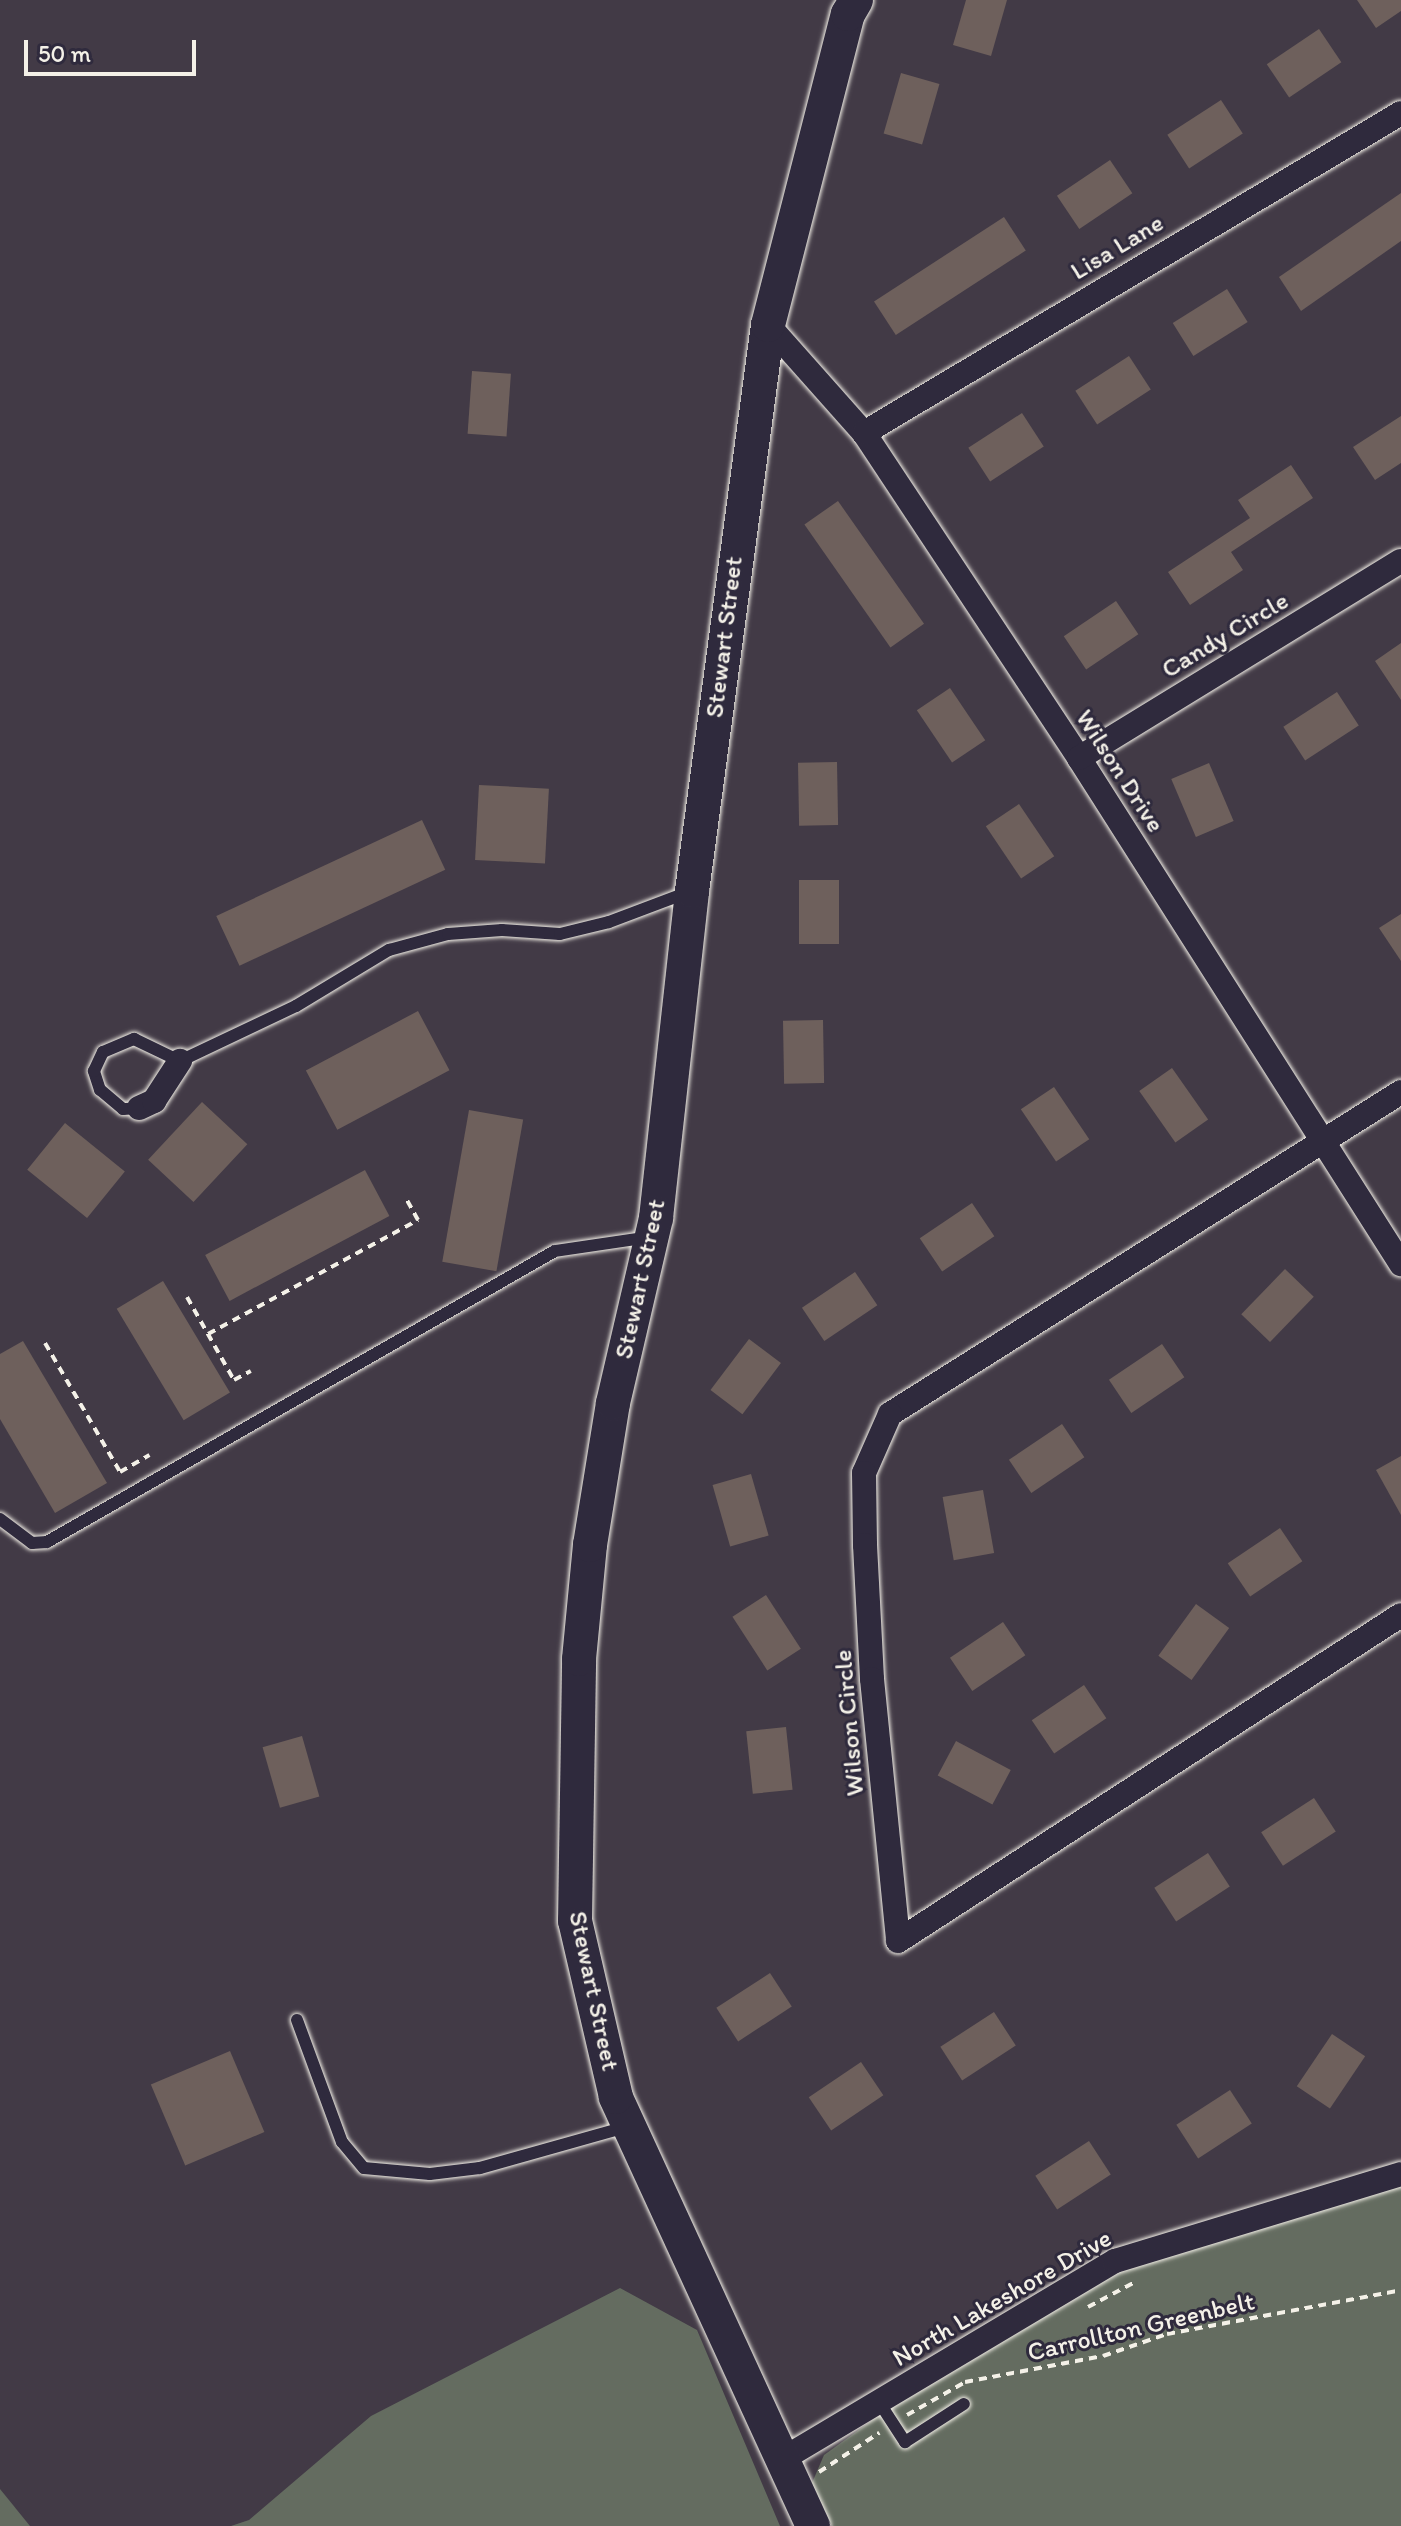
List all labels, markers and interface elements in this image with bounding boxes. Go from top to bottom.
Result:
scale bar [28,24,200,74]
text: 50 m [38,39,91,68]
street label: Lisa Lane [1065,207,1169,287]
street label: Stewart Street [699,555,749,719]
street label: Candy Circle [1156,585,1294,685]
street label: Wilson Drive [1069,704,1171,838]
street label: Stewart Street [608,1197,672,1361]
street label: Wilson Circle [827,1648,871,1798]
street label: Stewart Street [562,1909,626,2073]
street label: North Lakeshore Drive [886,2222,1118,2374]
street label: Carrollton Greenbelt [1025,2286,1257,2368]

